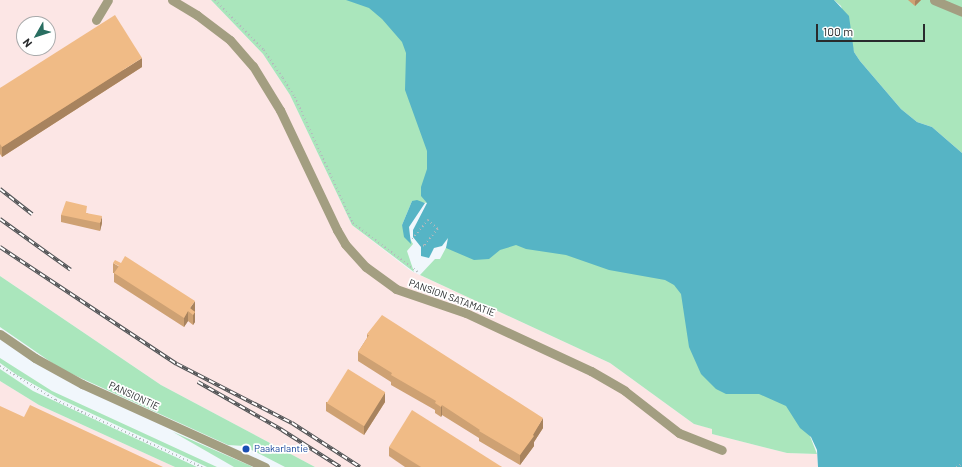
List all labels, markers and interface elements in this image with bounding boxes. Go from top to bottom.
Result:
north arrow [16,16,56,56]
scale bar [818,16,927,42]
text: 100 m [823,24,853,38]
text: N [20,36,34,50]
street label: PANSION SATAMATIE [407,277,497,319]
street label: PANSIONTIE [107,379,161,413]
place label: Paakarlantie [254,443,308,455]
marker: Paakarlantie [241,444,251,454]

